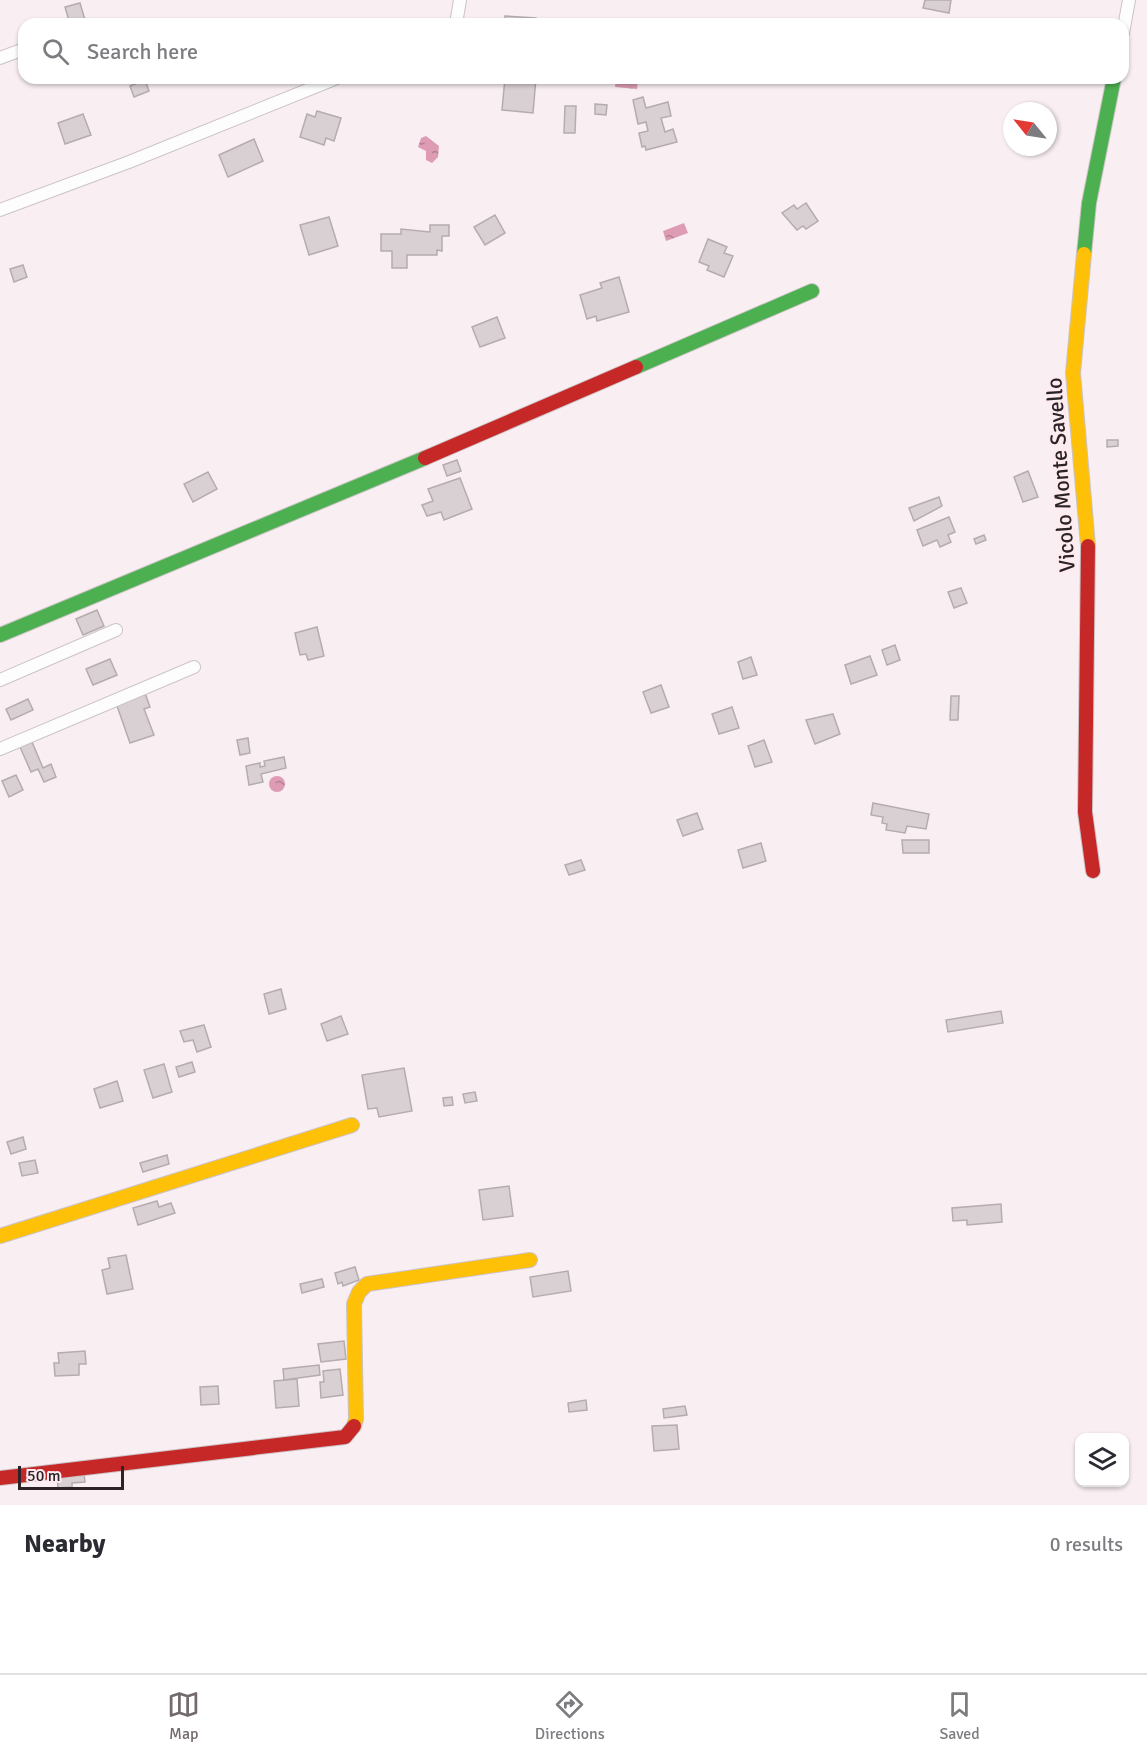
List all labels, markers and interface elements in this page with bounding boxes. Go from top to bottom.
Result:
search box [18,18,1129,84]
icon: search [39,35,72,68]
text: Search here [87,38,198,65]
north arrow [1003,102,1057,156]
street label: Vicolo Monte Savello [1040,377,1081,573]
map controls [1075,1433,1129,1487]
button: layers [1075,1433,1129,1487]
scale bar [18,1463,124,1490]
text: 50 m [27,1466,61,1486]
text: Nearby [24,1528,105,1560]
text: 0 results [1050,1532,1123,1557]
tab: Map [167,1688,200,1744]
tab: Directions [535,1688,605,1744]
tab: Saved [939,1688,980,1744]

